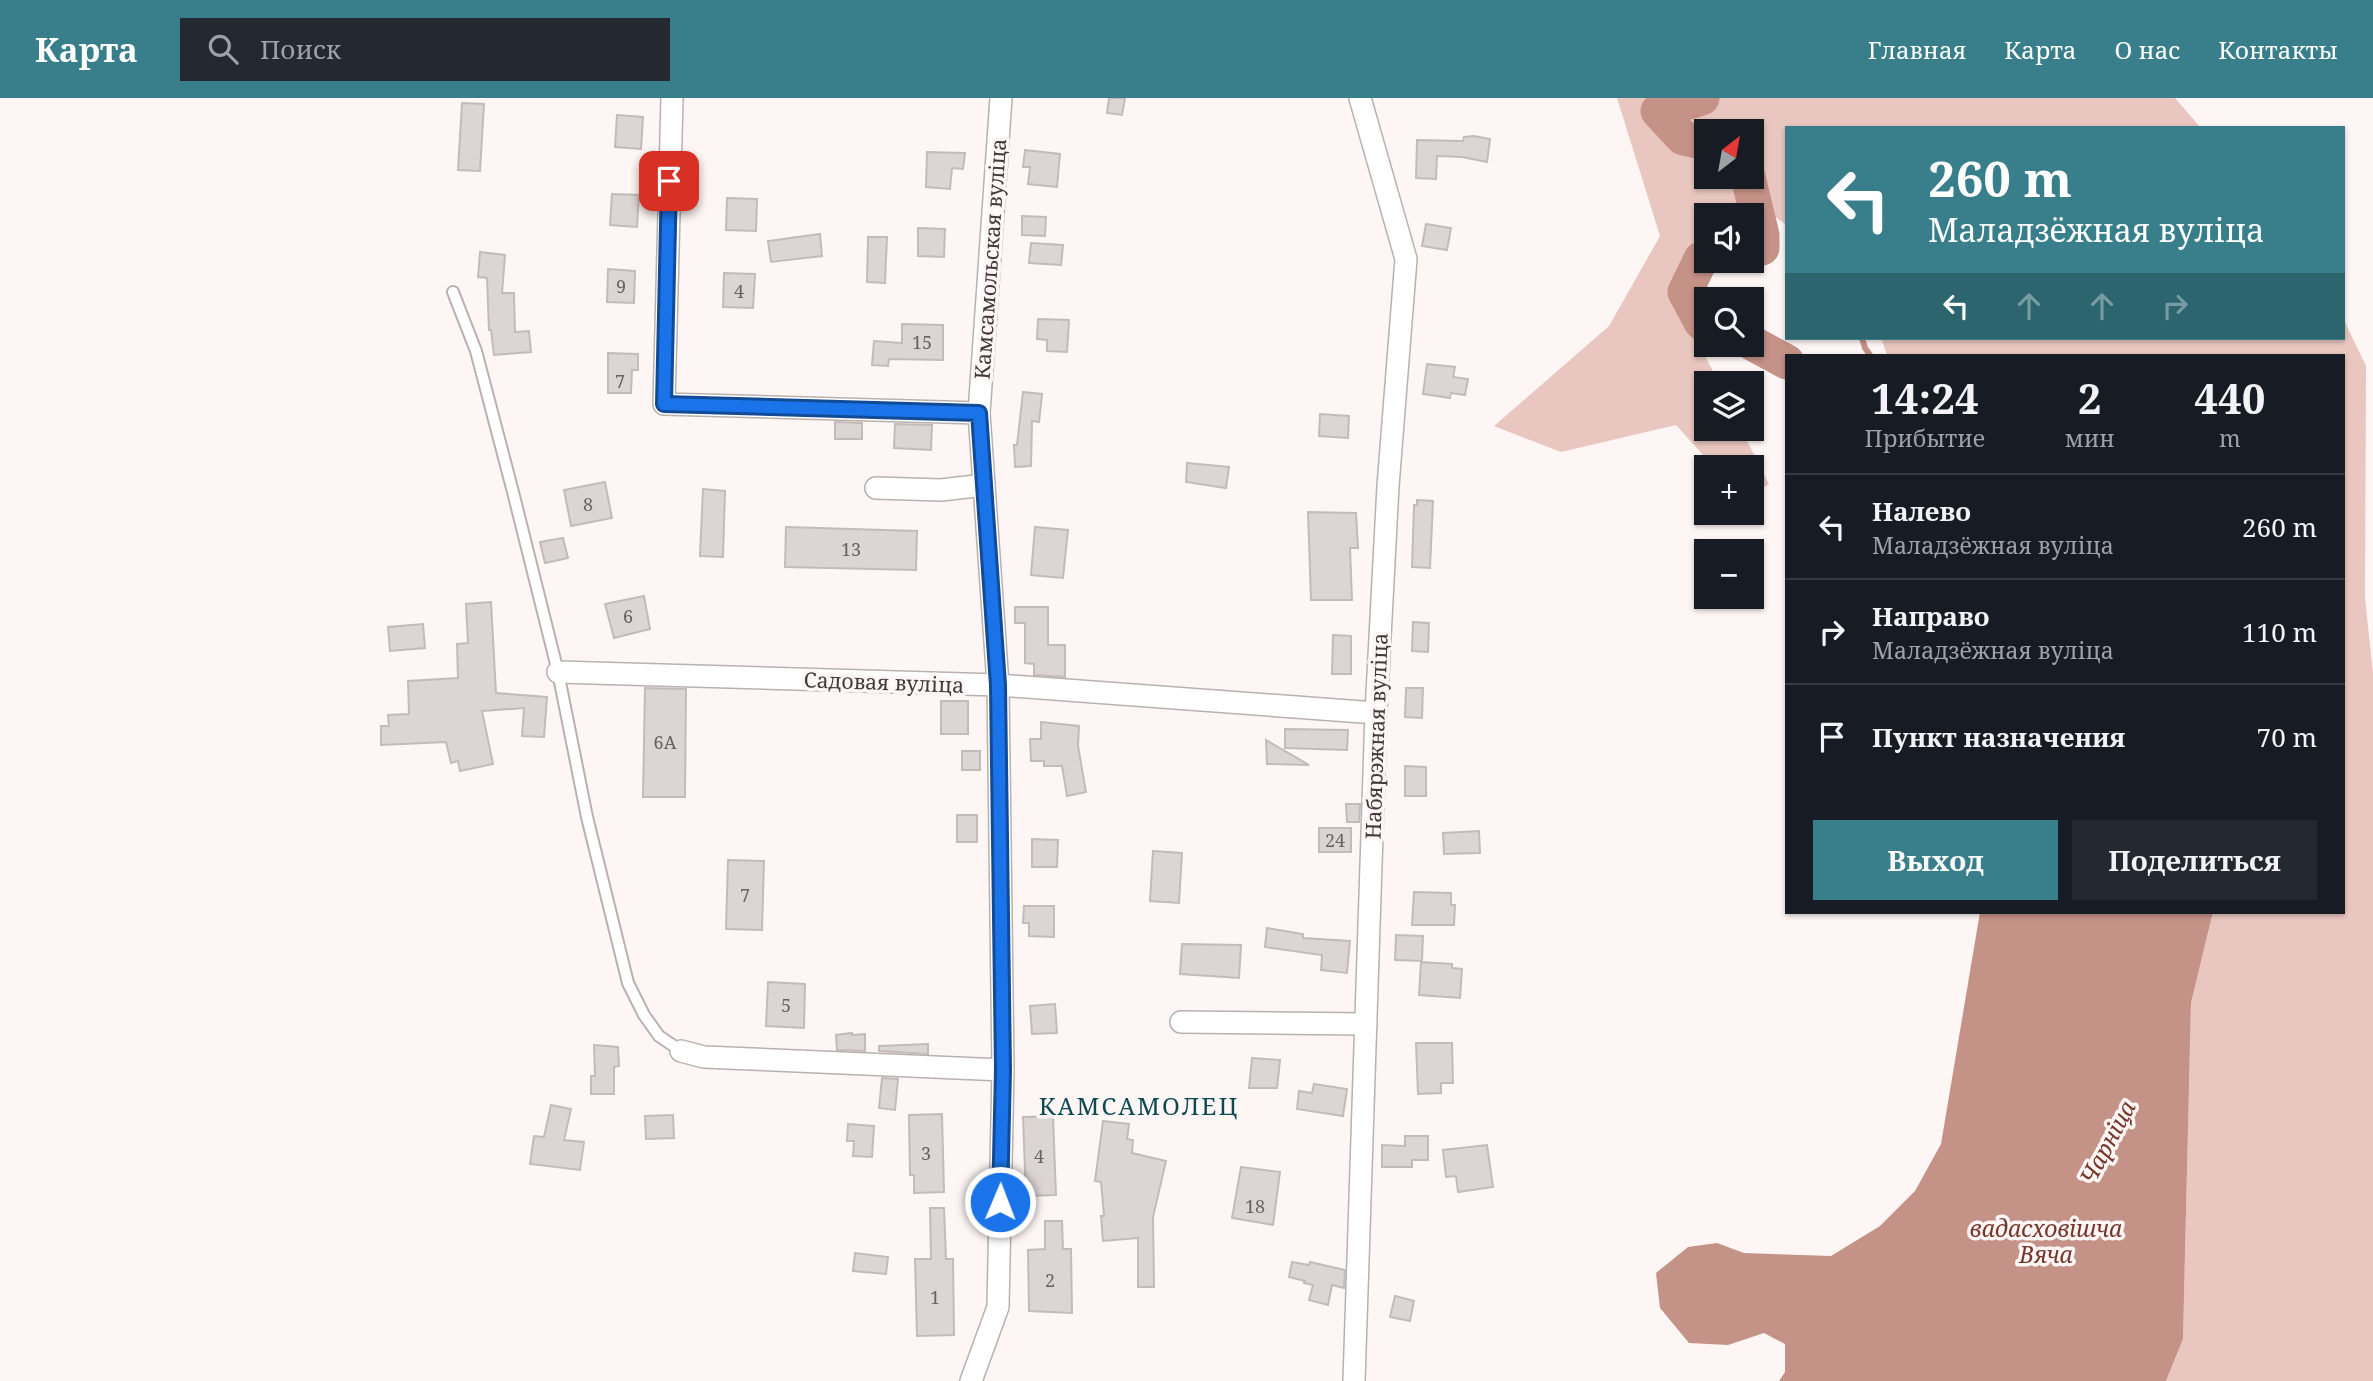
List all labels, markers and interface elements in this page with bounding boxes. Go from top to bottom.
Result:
search box [180,18,670,81]
text: Карта [35,27,138,72]
icon: search [204,30,242,68]
text: Поиск [260,31,341,67]
text: Главная [1868,33,1966,66]
text: Карта [2004,33,2077,66]
text: О нас [2115,33,2180,66]
text: Контакты [2218,33,2338,66]
north arrow [1694,119,1764,189]
map controls [1694,119,1764,609]
street label: Камсамольская вуліца [968,137,1012,381]
text: 260 m [1928,145,2072,211]
pin [639,151,699,211]
icon: left [1813,154,1904,245]
icon: arrive [650,162,688,200]
button: sound [1694,203,1764,273]
text: Маладзёжная вуліца [1928,208,2264,251]
house number: 9 [616,274,626,298]
house number: 4 [734,279,744,303]
button: search [1694,287,1764,357]
icon: left [1937,287,1975,325]
icon: ahead [2010,287,2048,325]
icon: ahead [2083,287,2121,325]
icon: right [2156,287,2194,325]
house number: 15 [912,330,932,354]
house number: 7 [615,369,625,393]
text: 14:24 [1871,369,1979,426]
text: 2 [2078,369,2102,426]
text: 440 [2194,369,2265,426]
button: layers [1694,371,1764,441]
text: Прибытие [1865,422,1985,454]
text: мин [2065,422,2115,454]
text: m [2219,422,2241,454]
button: + [1694,455,1764,525]
house number: 8 [583,492,593,516]
text: Налево [1872,493,1971,529]
icon: left [1813,508,1851,546]
text: 260 m [2242,509,2317,545]
text: Маладзёжная вуліца [1872,529,2114,561]
house number: 13 [841,537,861,561]
button: − [1694,539,1764,609]
text: Направо [1872,598,1990,634]
house number: 6 [623,604,633,628]
icon: right [1813,613,1851,651]
text: 110 m [2242,614,2317,650]
street label: Набярэжная вуліца [1358,632,1394,840]
text: Маладзёжная вуліца [1872,634,2114,666]
street label: Садовая вуліца [803,665,965,699]
icon: arrive [1813,718,1851,756]
text: Пункт назначения [1872,719,2125,755]
text: 70 m [2257,719,2317,755]
house number: 6А [654,730,677,754]
button: Выход [1813,820,2058,900]
button: Поделиться [2072,820,2317,900]
house number: 24 [1325,828,1345,852]
house number: 7 [740,883,750,907]
house number: 5 [781,993,791,1017]
district label: КАМСАМОЛЕЦ [1039,1089,1239,1122]
water label: Чарніца [2072,1094,2142,1190]
house number: 3 [921,1141,931,1165]
house number: 4 [1034,1144,1044,1168]
position arrow [963,1165,1037,1239]
house number: 18 [1245,1194,1265,1218]
water label: вадасховішча Вяча [1970,1212,2122,1270]
house number: 2 [1045,1268,1055,1292]
house number: 1 [930,1285,940,1309]

